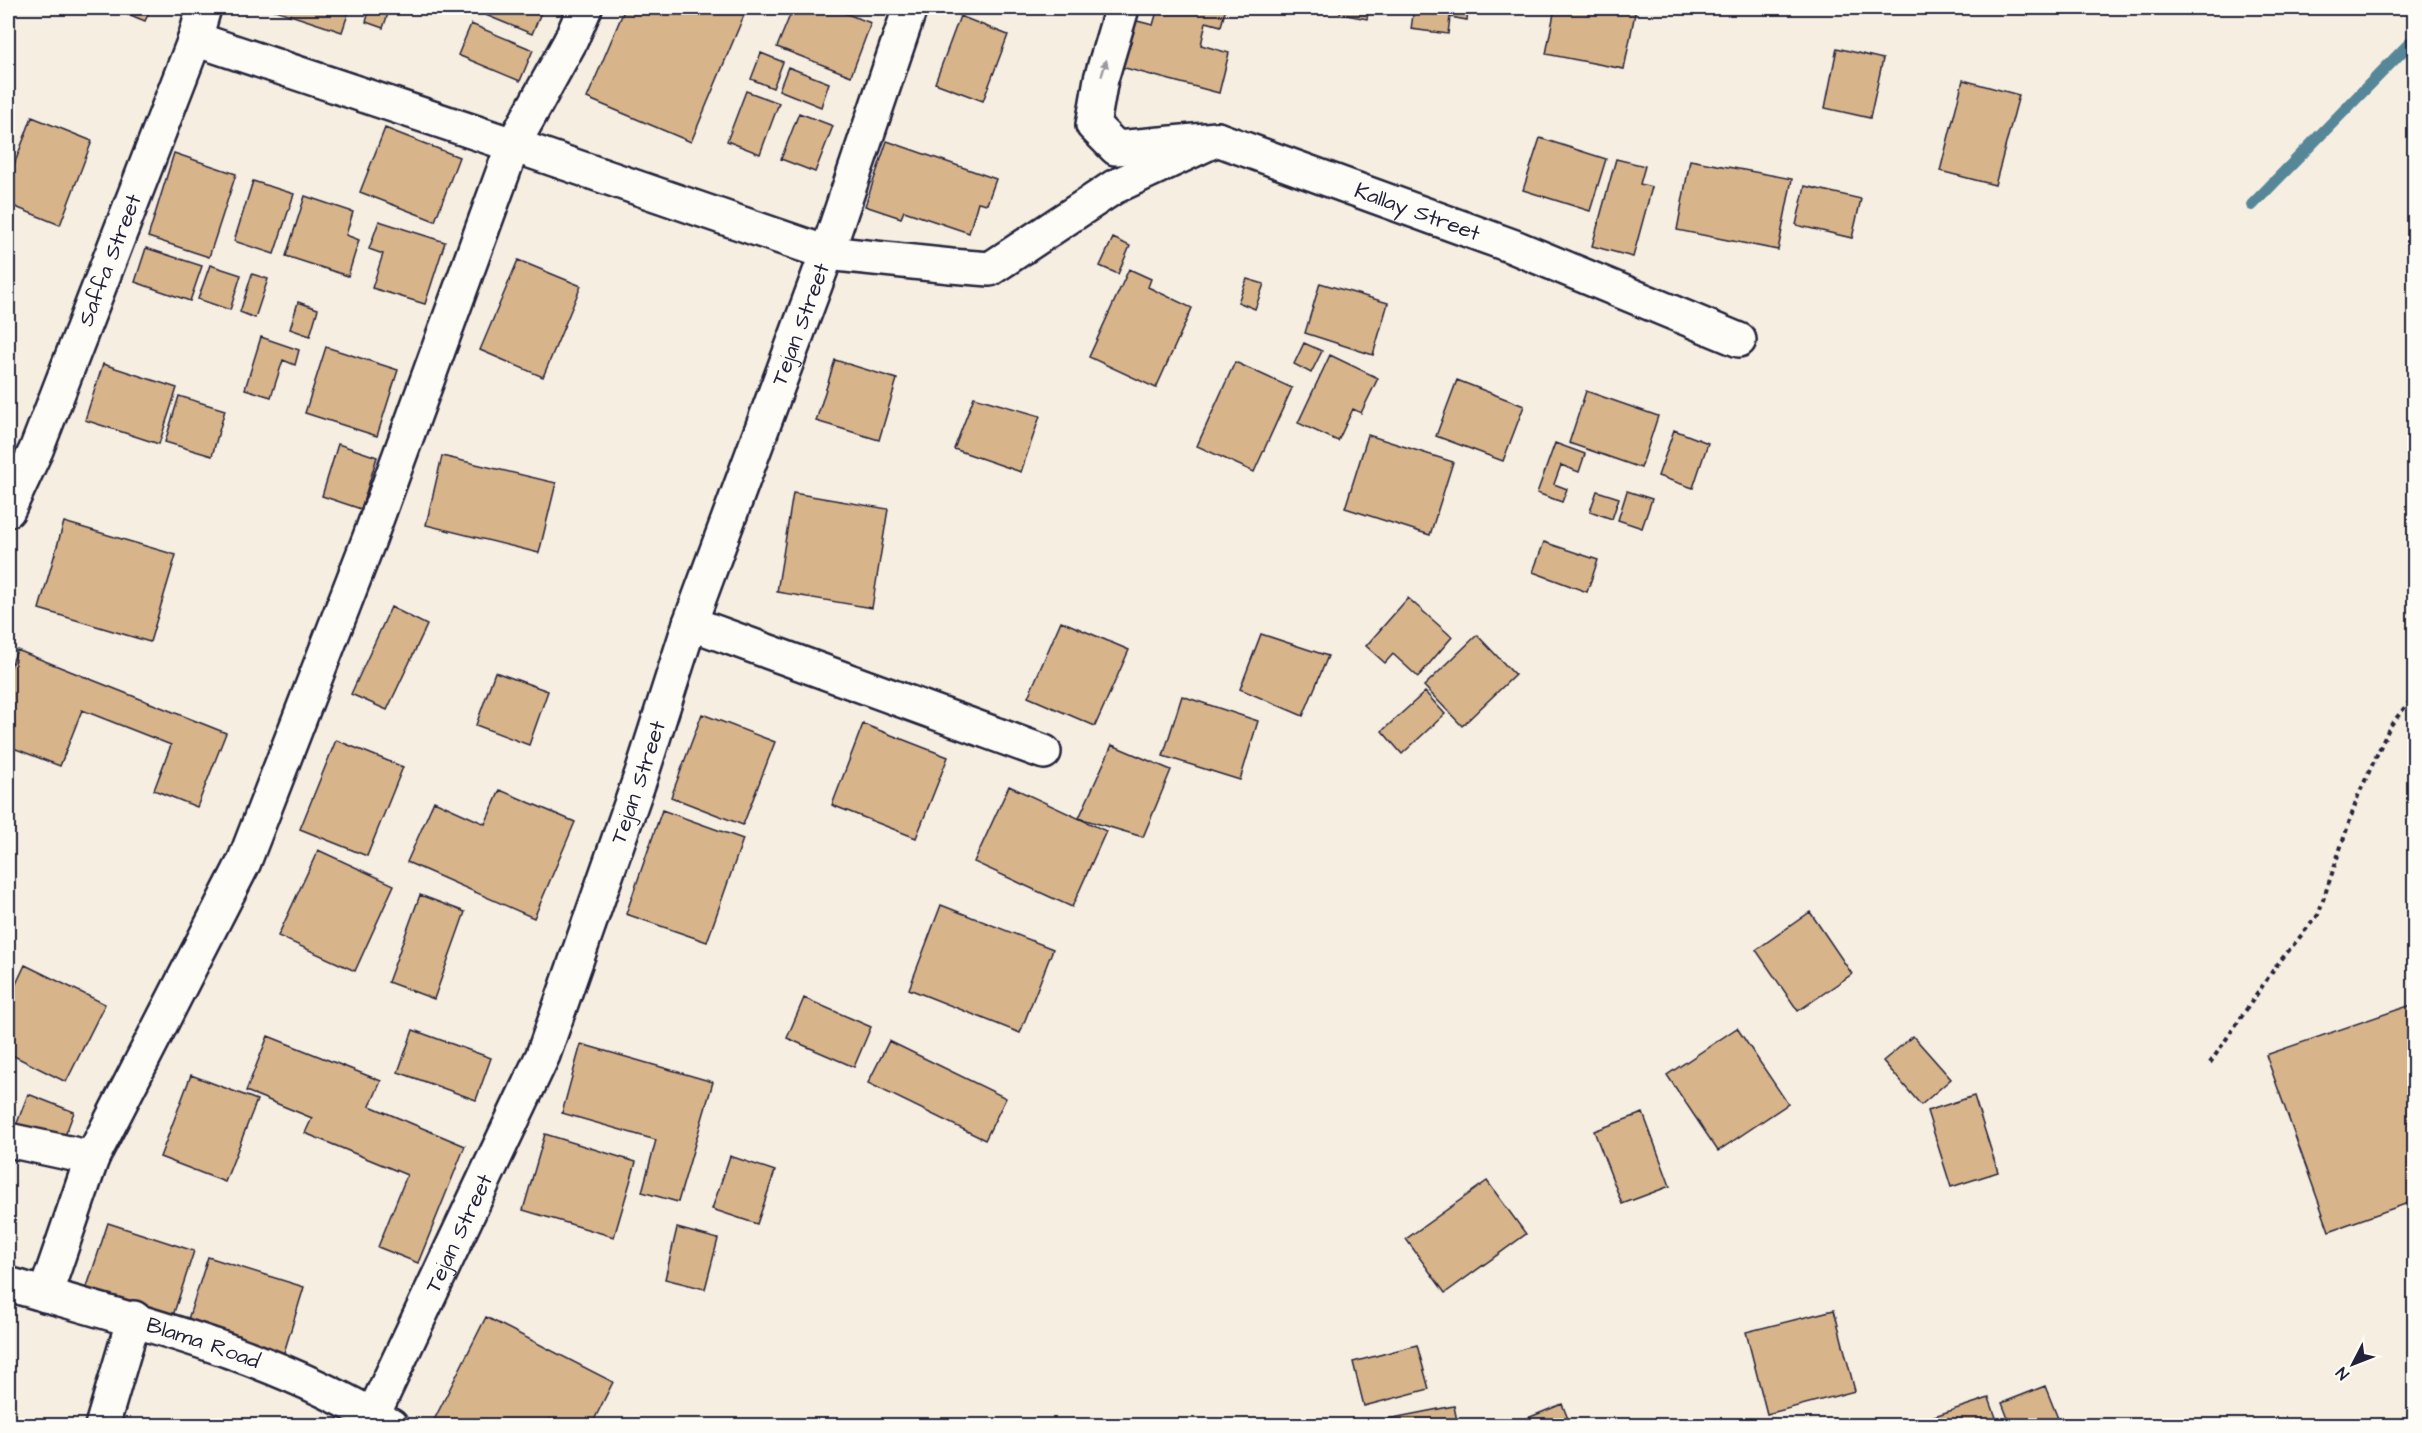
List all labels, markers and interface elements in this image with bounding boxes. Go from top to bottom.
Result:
one-way arrow [1100,59,1109,77]
street label: Kallay Street [1350,175,1485,249]
street label: Saffa Street [70,189,149,331]
street label: Tejan Street [764,259,837,390]
street label: Tejan Street [603,717,673,848]
street label: Tejan Street [417,1168,500,1298]
street label: Blama Road [143,1309,265,1377]
north arrow [2323,1334,2383,1394]
text: N [2331,1362,2354,1384]

